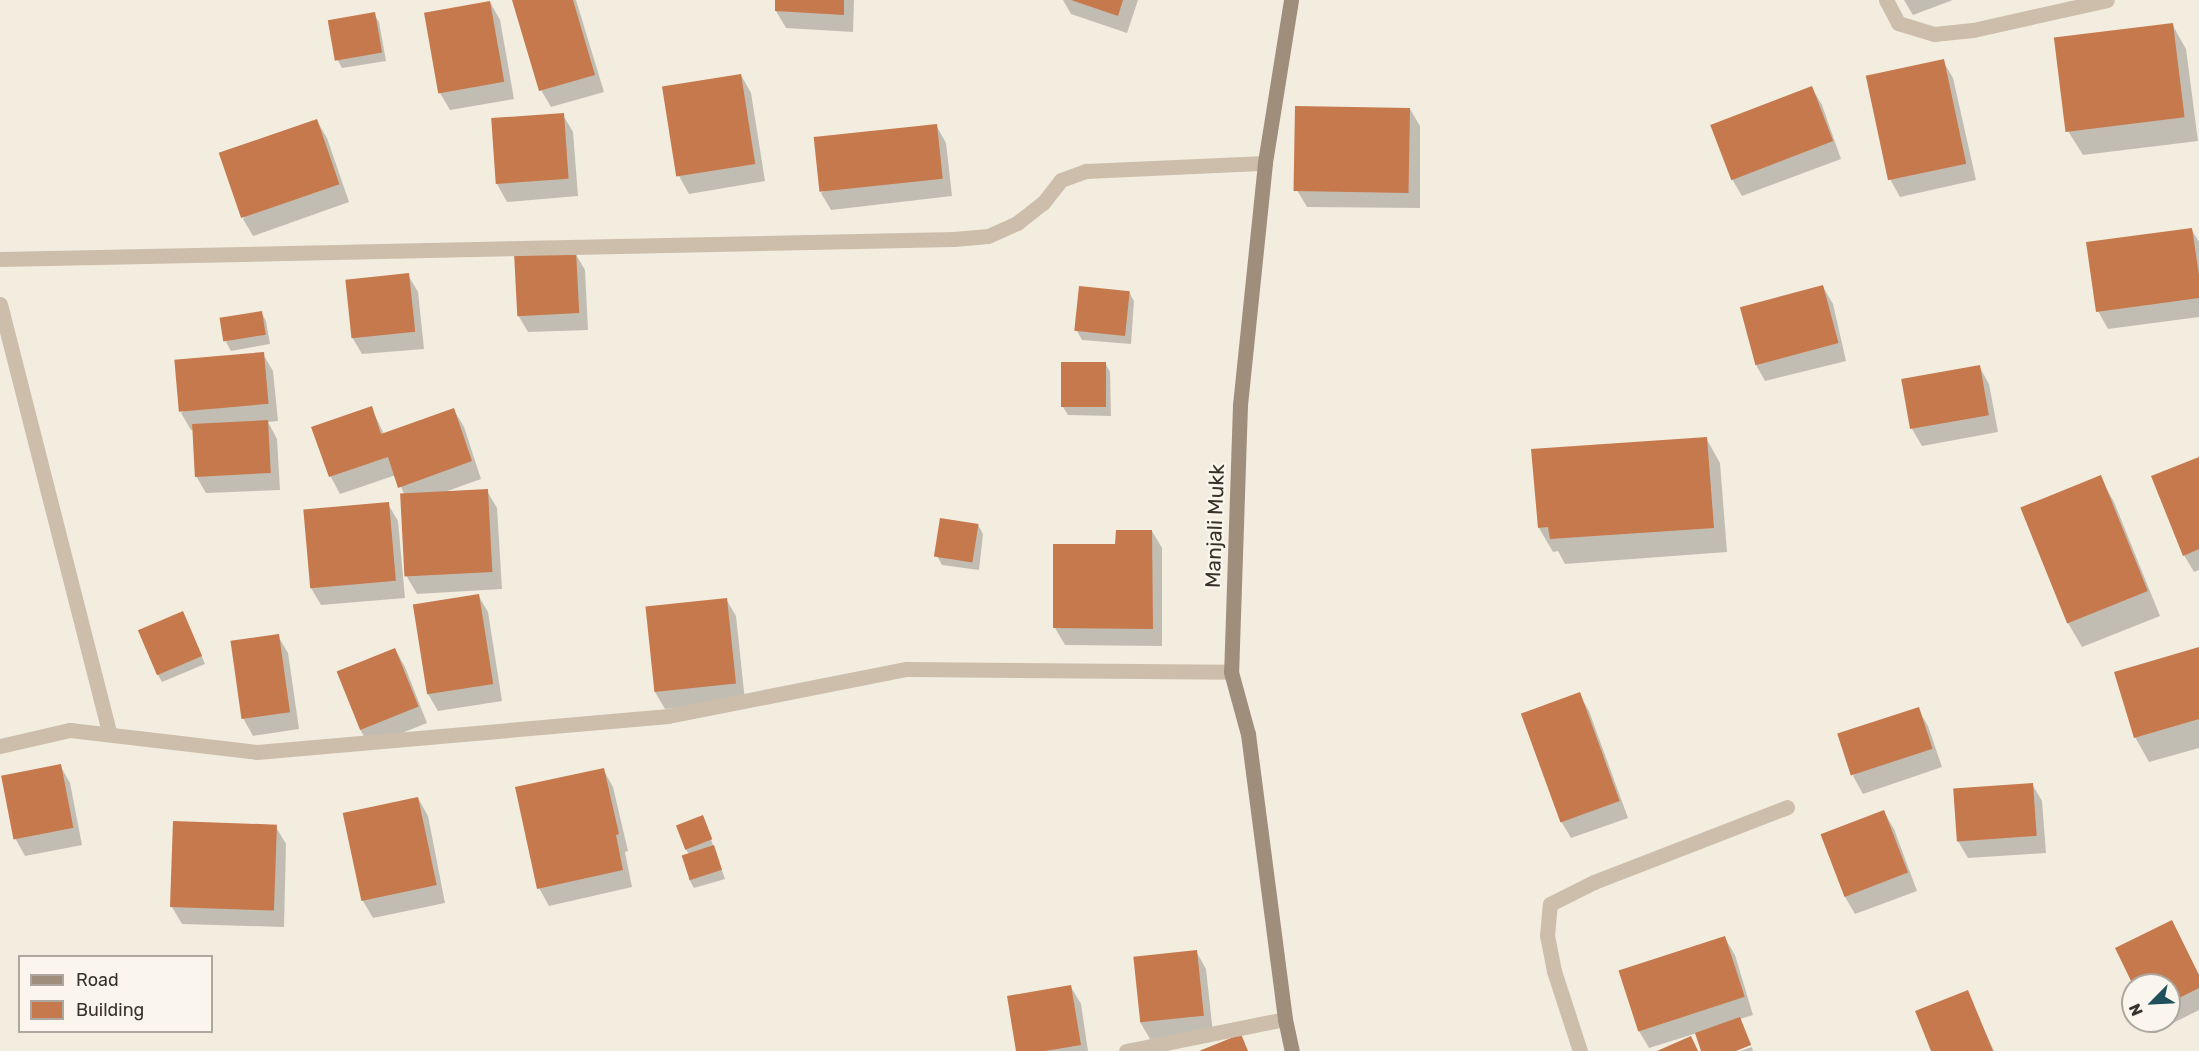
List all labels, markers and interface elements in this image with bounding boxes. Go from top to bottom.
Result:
street label: Manjali Mukk [1200,463,1230,589]
legend [18,955,213,1033]
text: Road [76,969,119,991]
north arrow [2121,973,2181,1033]
text: Building [76,999,144,1021]
text: N [2125,1001,2147,1019]

